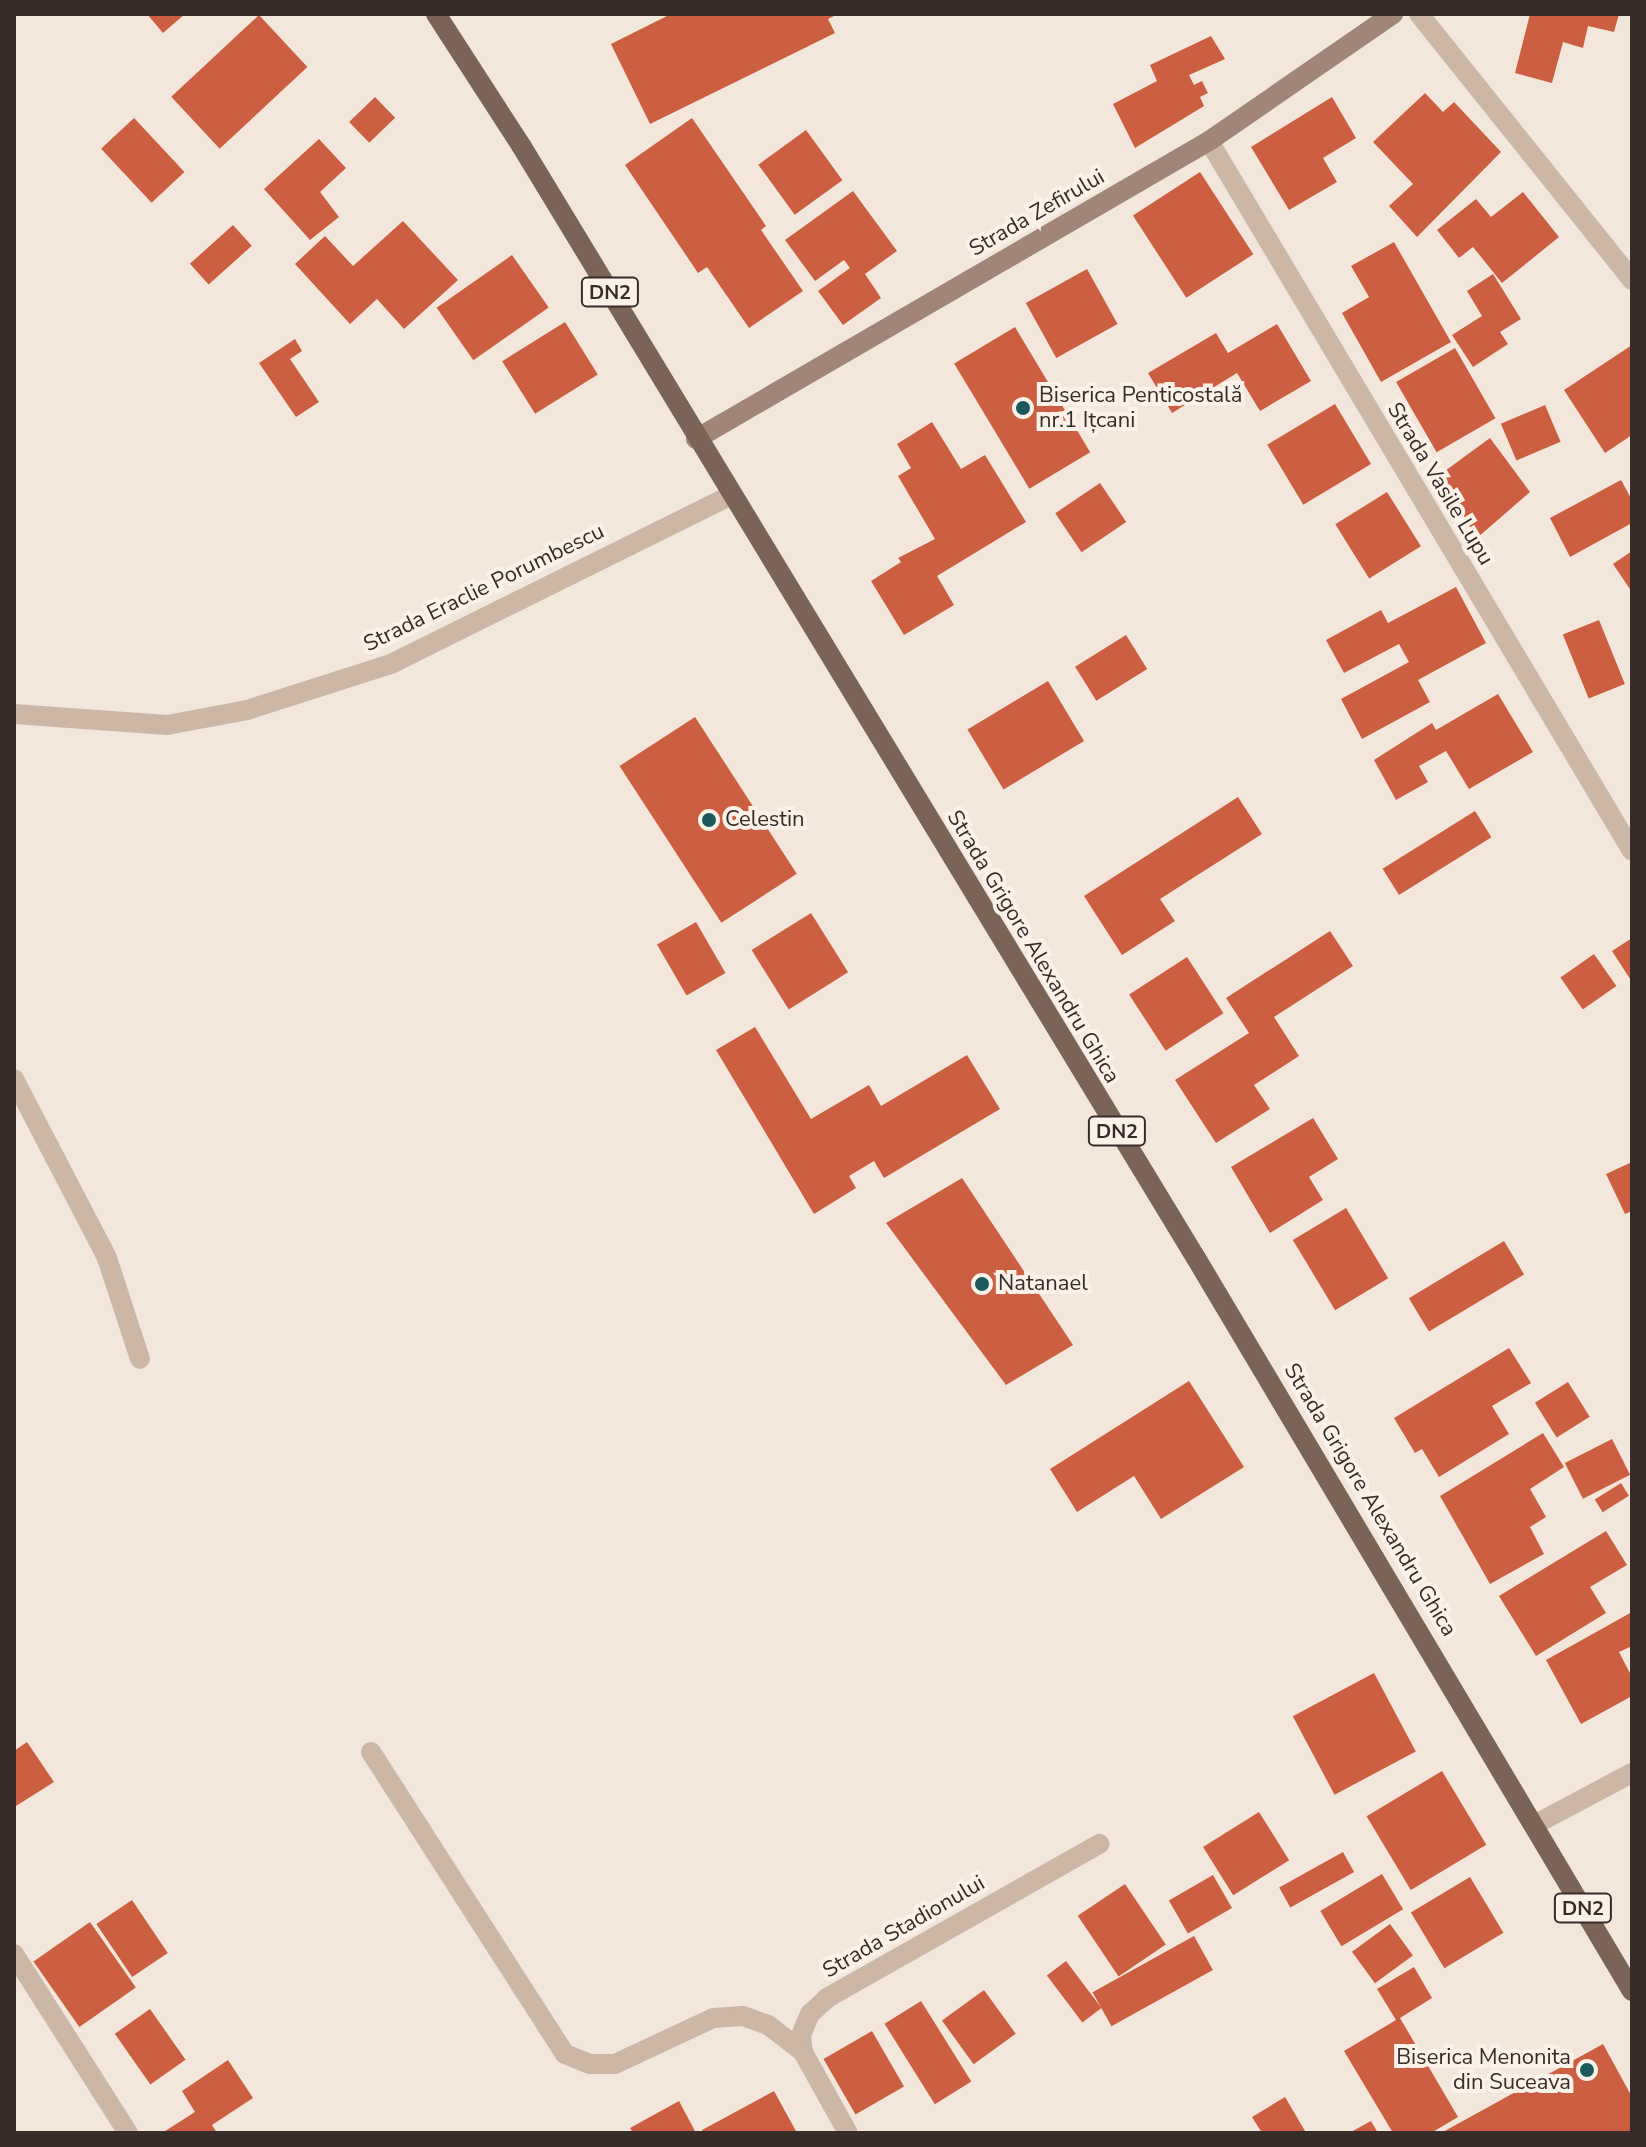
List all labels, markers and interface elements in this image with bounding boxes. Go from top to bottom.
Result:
street label: Strada Zefirului [965,164,1109,262]
road number: DN2 [580,276,640,308]
place label: Biserica Penticostală nr.1 Ițcani [1039,382,1242,434]
street label: Strada Vasile Lupu [1381,398,1499,570]
marker: Biserica Penticostală nr.1 Ițcani [1014,399,1032,417]
street label: Strada Eraclie Porumbescu [359,518,609,658]
street label: Strada Grigore Alexandru Ghica [941,806,1125,1088]
place label: Celestin [725,807,805,833]
marker: Celestin [700,811,718,829]
road number: DN2 [1087,1115,1147,1147]
place label: Natanael [998,1271,1088,1297]
marker: Natanael [973,1275,991,1293]
street label: Strada Grigore Alexandru Ghica [1278,1359,1462,1641]
street label: Strada Stadionului [818,1870,990,1984]
road number: DN2 [1553,1892,1613,1924]
place label: Biserica Menonita din Suceava [1396,2044,1571,2096]
marker: Biserica Menonita din Suceava [1578,2061,1596,2079]

